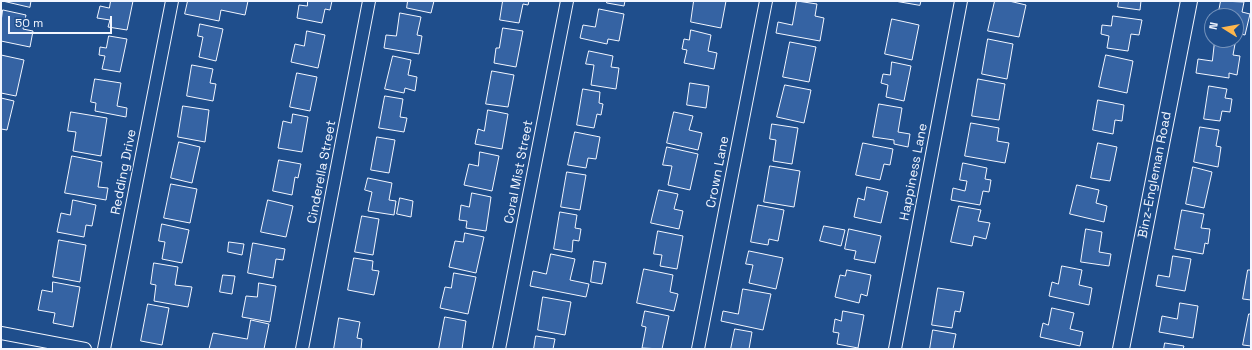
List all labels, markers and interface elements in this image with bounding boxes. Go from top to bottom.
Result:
scale bar [10,8,114,34]
north arrow [1204,8,1244,48]
text: 50 m [15,15,43,31]
text: N [1206,21,1221,31]
street label: Binz-Engleman Road [1135,110,1175,240]
street label: Cinderella Street [304,119,340,225]
street label: Coral Mist Street [501,119,537,225]
street label: Happiness Lane [897,122,931,222]
street label: Redding Drive [108,128,140,216]
street label: Crown Lane [703,135,733,209]

